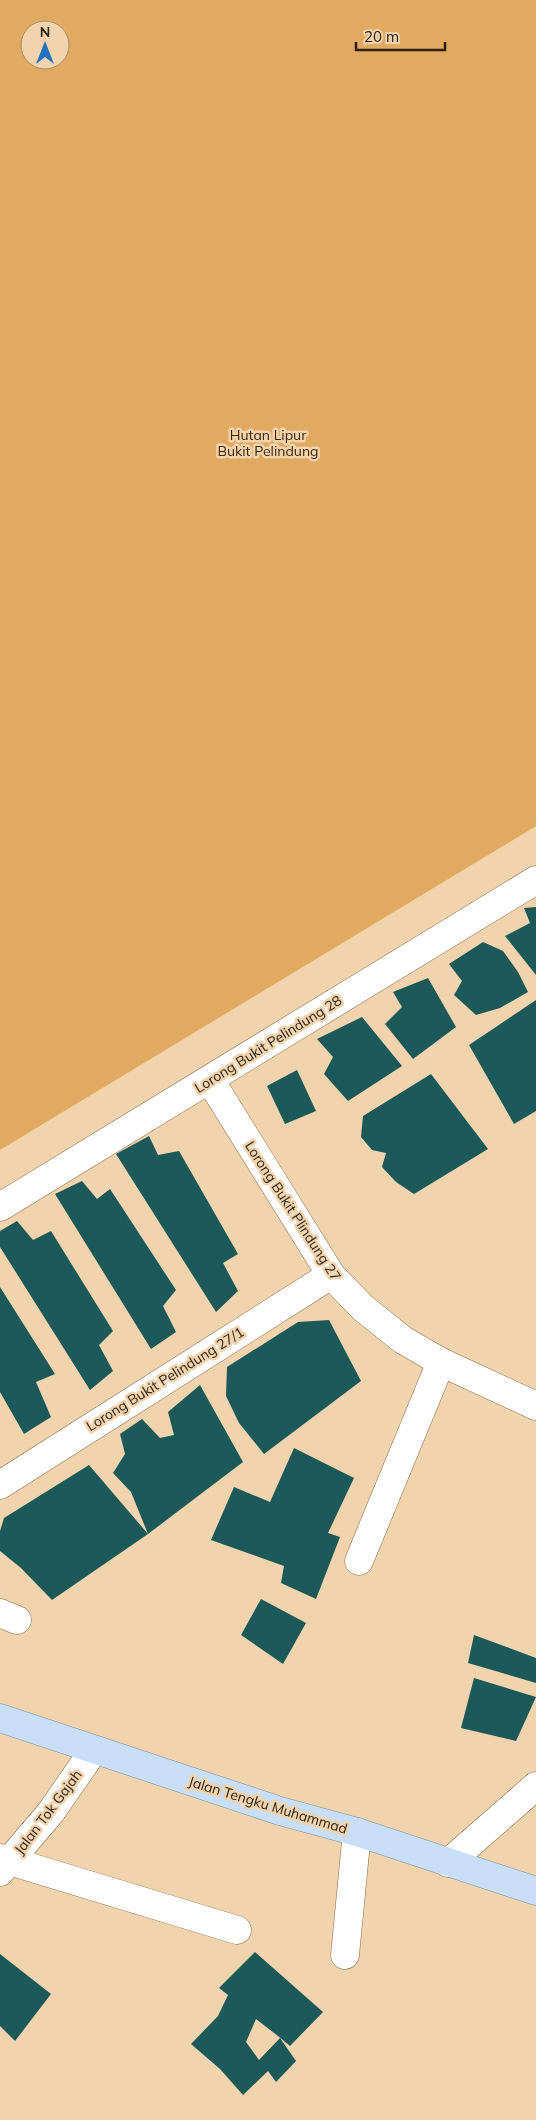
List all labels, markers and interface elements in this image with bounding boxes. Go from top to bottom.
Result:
north arrow [20,20,70,70]
scale bar [356,20,445,52]
text: N [40,23,50,41]
text: 20 m [364,27,399,46]
park label: Hutan Lipur Bukit Pelindung [217,426,319,460]
street label: Lorong Bukit Pelindung 28 [191,991,345,1097]
street label: Lorong Bukit Plindung 27 [241,1138,345,1284]
street label: Lorong Bukit Pelindung 27/1 [83,1323,247,1435]
street label: Jalan Tok Gajah [10,1766,86,1858]
street label: Jalan Tengku Muhammad [186,1772,350,1838]

